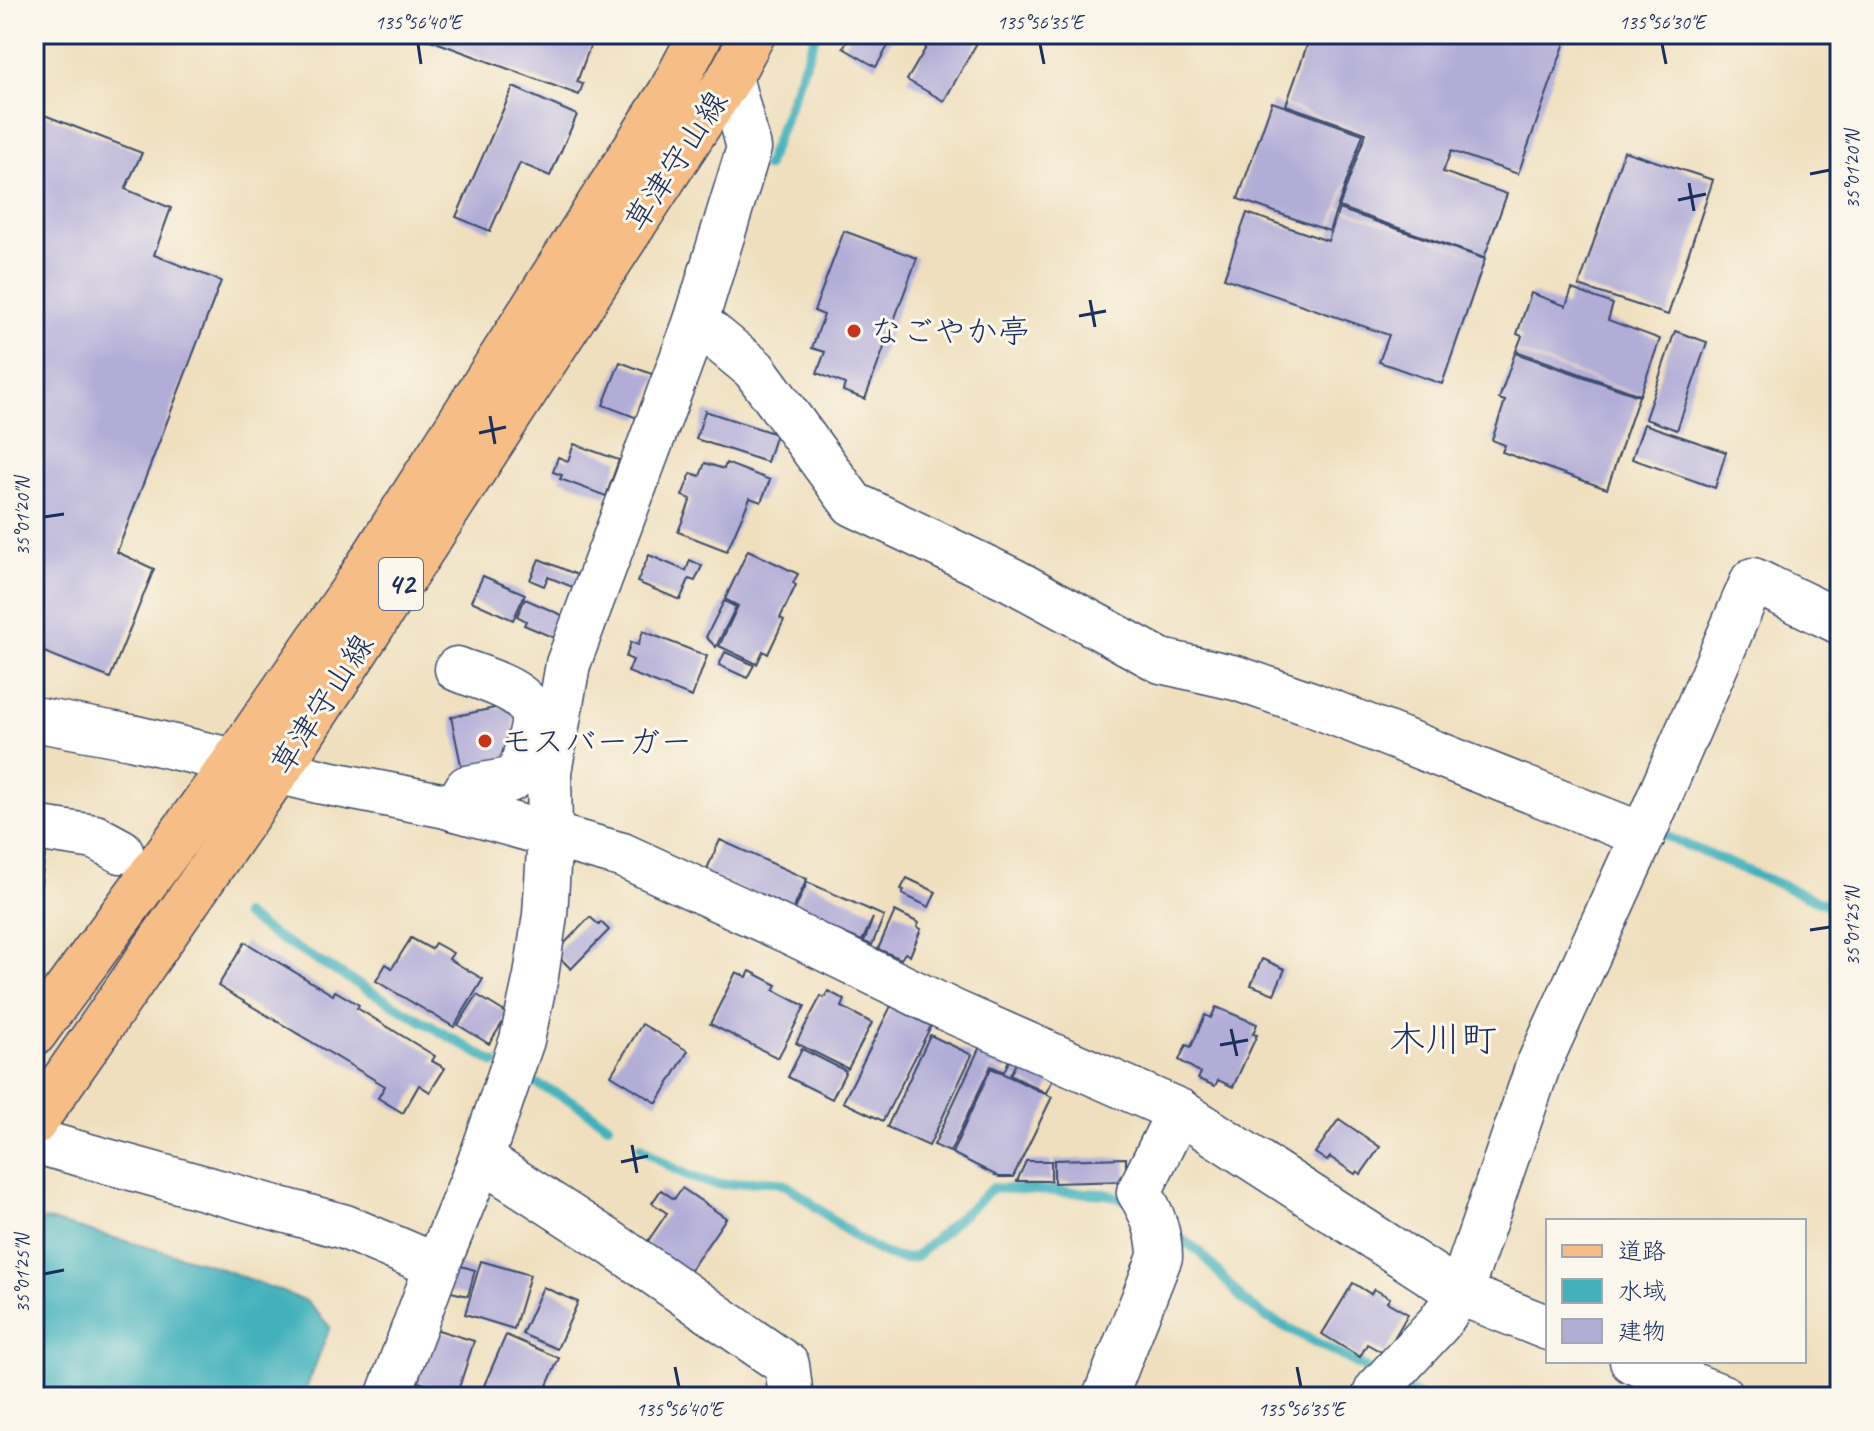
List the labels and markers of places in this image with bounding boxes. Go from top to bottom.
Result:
place label: なごやか亭 [870,311,1030,352]
marker: なごやか亭 [845,322,863,340]
place label: モスバーガー [501,721,692,762]
marker: モスバーガー [476,732,494,750]

